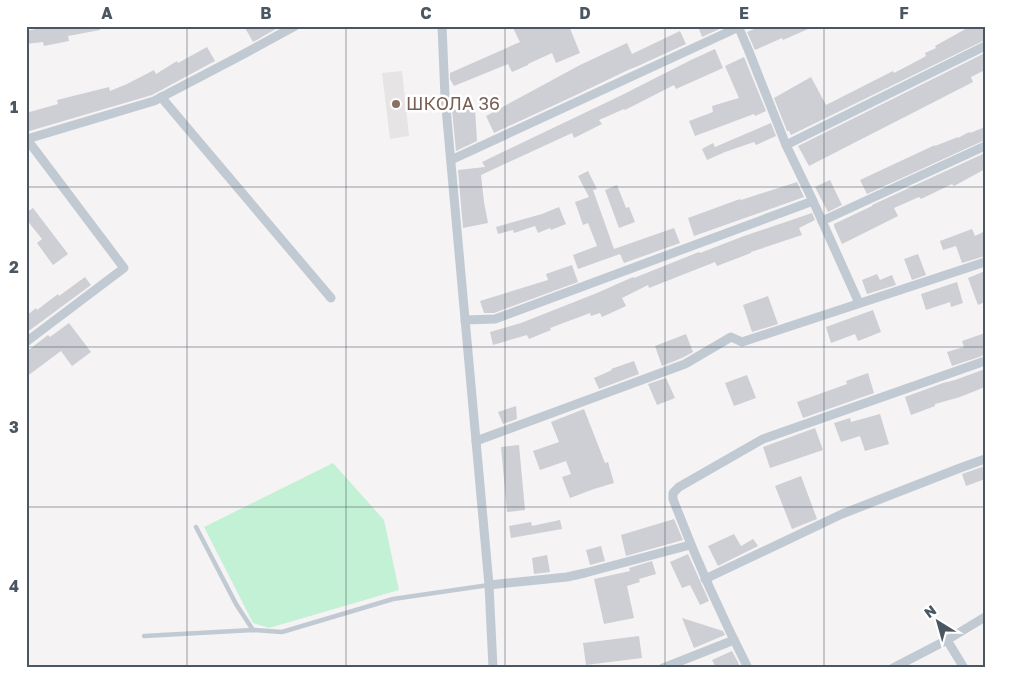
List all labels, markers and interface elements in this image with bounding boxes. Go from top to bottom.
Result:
text: A [101,3,113,23]
text: B [260,3,272,23]
text: C [420,3,432,23]
text: D [579,3,591,23]
text: E [739,3,749,23]
text: F [899,3,909,23]
place label: ШКОЛА 36 [406,92,500,114]
text: 1 [10,97,18,117]
marker: ШКОЛА 36 [390,98,402,110]
text: 2 [9,257,19,277]
text: 3 [9,417,19,437]
text: 4 [9,576,19,596]
north arrow [914,596,964,646]
text: N [921,601,939,621]

